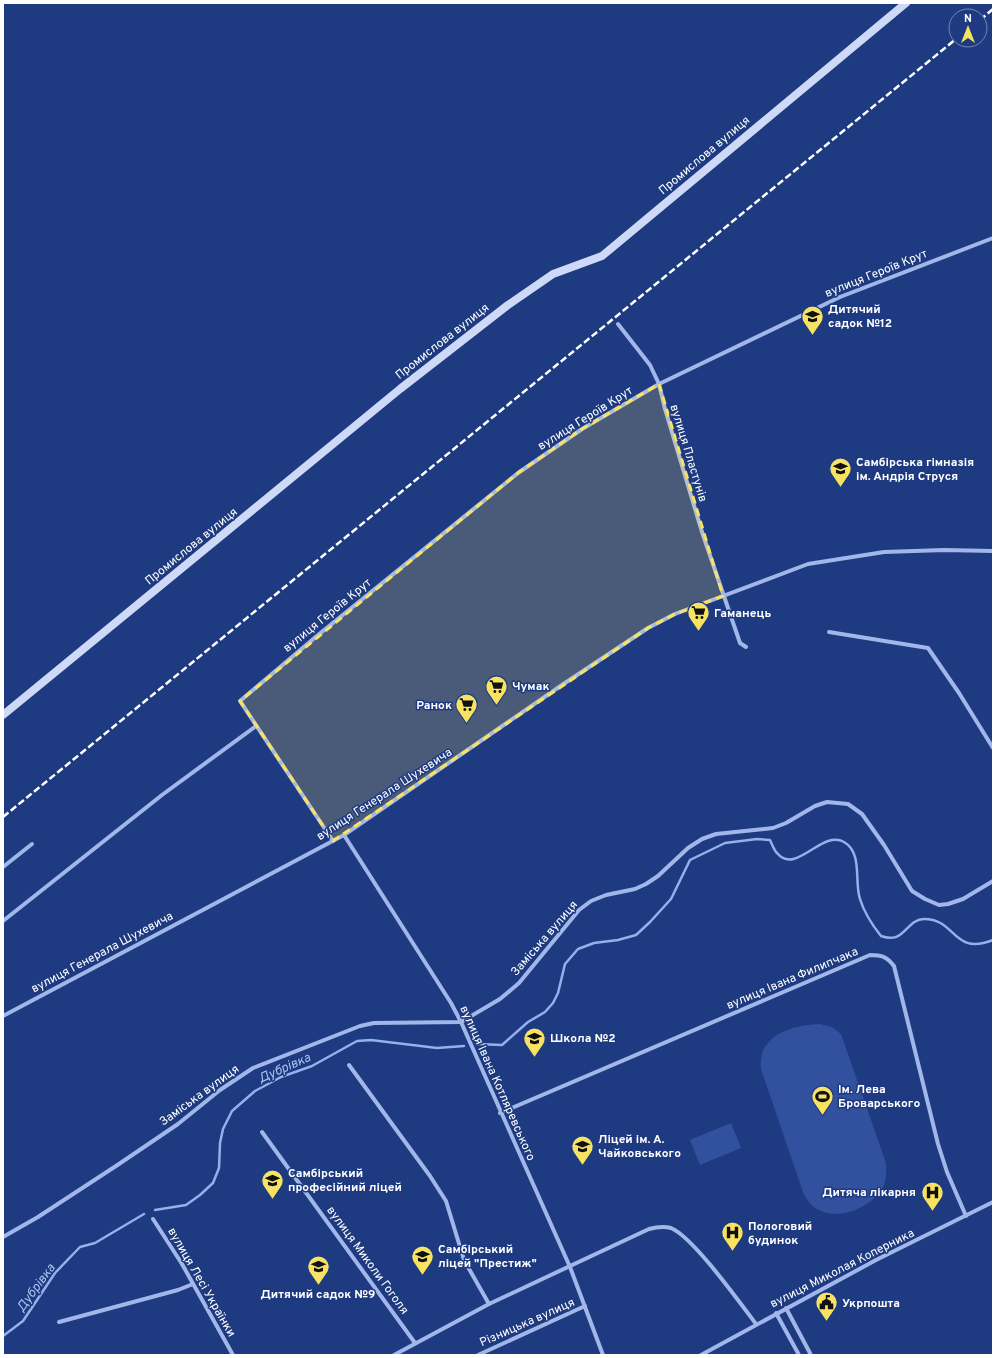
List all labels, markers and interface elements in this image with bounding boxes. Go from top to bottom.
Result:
north arrow [948,8,988,48]
text: N [964,12,972,26]
street label: Промислова вулиця [656,113,754,199]
street label: вулиця Героїв Крут [823,246,931,302]
street label: Промислова вулиця [393,300,493,383]
place label: Дитячий садок №12 [828,302,892,332]
school or university icon: Дитячий садок №12 [799,303,825,336]
street label: вулиця Героїв Крут [535,383,637,455]
street label: вулиця Пластунів [666,403,711,504]
place label: Самбірська гімназія ім. Андрія Струся [856,455,974,485]
school or university icon: Самбірська гімназія ім. Андрія Струся [827,456,853,489]
street label: Промислова вулиця [142,504,241,589]
street label: вулиця Героїв Крут [280,575,376,656]
supermarket icon: Гаманець [685,600,711,633]
place label: Гаманець [714,606,771,622]
supermarket icon: Чумак [483,673,509,706]
place label: Чумак [512,679,549,695]
supermarket icon: Ранок [454,692,480,725]
place label: Ранок [416,698,452,714]
street label: вулиця Генерала Шухевича [314,745,455,845]
street label: Заміська вулиця [508,898,582,980]
street label: вулиця Генерала Шухевича [29,909,176,997]
street label: вулиця Івана Филипчака [724,944,861,1014]
street label: вулиця Івана Котляревського [456,1003,539,1164]
school or university icon: Школа №2 [521,1025,547,1058]
place label: Школа №2 [550,1031,616,1047]
water label: Дубрівка [256,1050,314,1087]
street label: Заміська вулиця [157,1061,243,1130]
place label: Ім. Лева Броварського [838,1082,920,1112]
sports icon: Ім. Лева Броварського [810,1083,836,1116]
place label: Ліцей ім. А. Чайковського [598,1132,681,1162]
school or university icon: Ліцей ім. А. Чайковського [569,1133,595,1166]
place label: Самбірський професійний ліцей [288,1166,402,1196]
school or university icon: Самбірський професійний ліцей [259,1167,285,1200]
hospital icon: Дитяча лікарня [919,1179,945,1212]
place label: Дитяча лікарня [822,1185,916,1201]
street label: вулиця Миколи Гоголя [322,1203,412,1318]
place label: Пологовий будинок [748,1219,812,1249]
hospital icon: Пологовий будинок [720,1220,746,1253]
street label: вулиця Лесі Українки [163,1225,239,1340]
street label: вулиця Миколая Коперника [768,1225,917,1312]
place label: Самбірський ліцей "Престиж" [438,1242,537,1272]
school or university icon: Самбірський ліцей "Престиж" [409,1243,435,1276]
school or university icon: Дитячий садок №9 [305,1254,331,1287]
water label: Дубрівка [14,1261,60,1315]
place label: Дитячий садок №9 [261,1287,375,1303]
public building icon: Укрпошта [814,1290,840,1323]
street label: Різницька вулиця [477,1295,577,1351]
place label: Укрпошта [842,1296,900,1312]

